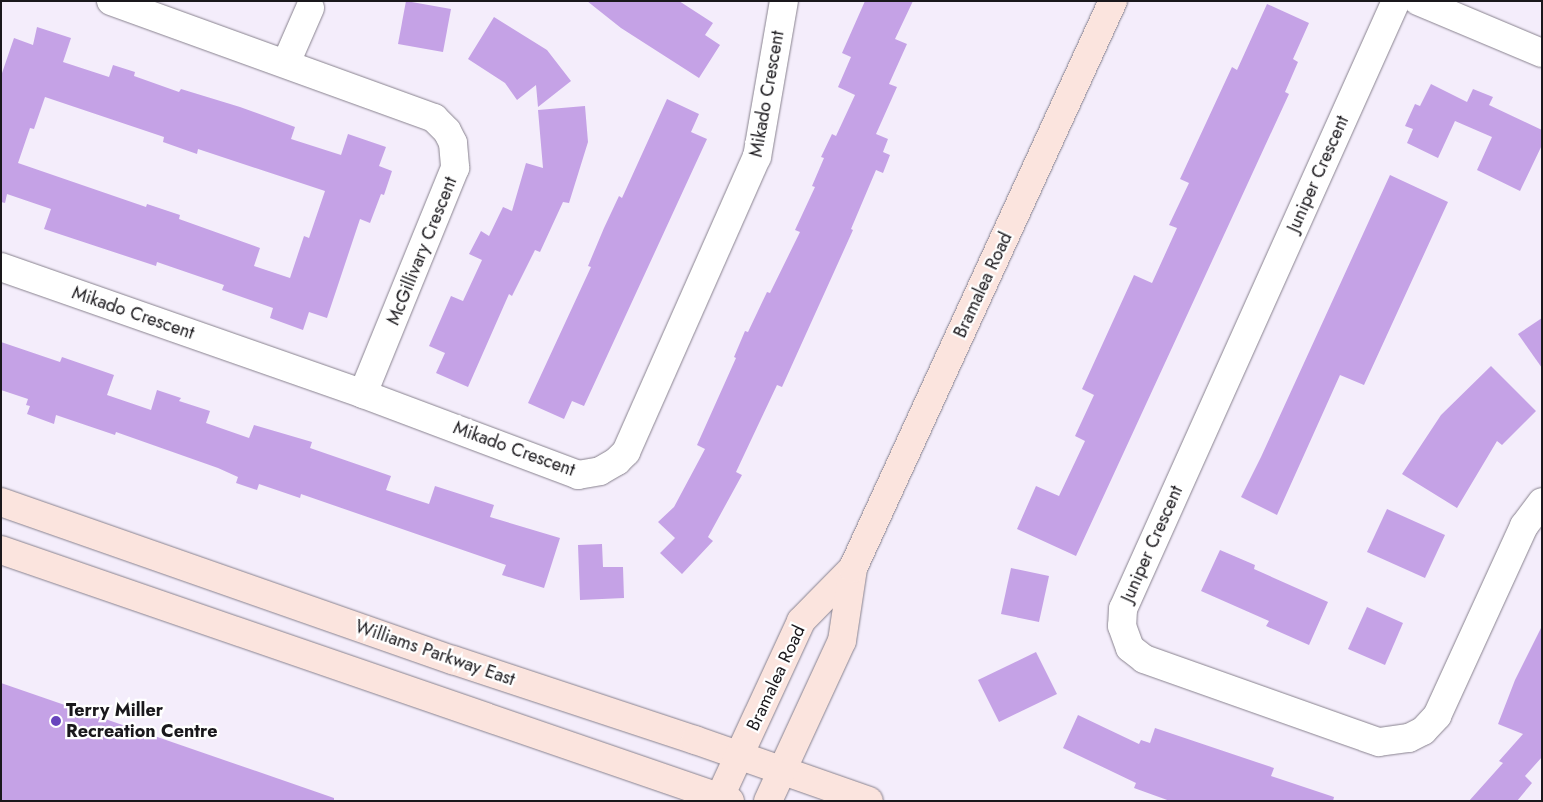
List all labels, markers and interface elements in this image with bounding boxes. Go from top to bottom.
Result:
street label: Mikado Crescent [745,29,789,159]
street label: Juniper Crescent [1283,112,1353,236]
street label: McGillivary Crescent [382,174,462,328]
street label: Bramalea Road [949,229,1017,341]
street label: Mikado Crescent [69,282,197,344]
street label: Mikado Crescent [450,417,578,481]
street label: Juniper Crescent [1117,482,1187,606]
street label: Williams Parkway East [352,616,518,690]
street label: Bramalea Road [742,622,810,734]
place label: Terry Miller Recreation Centre [66,700,218,742]
marker: Terry Miller Recreation Centre [50,715,62,727]

